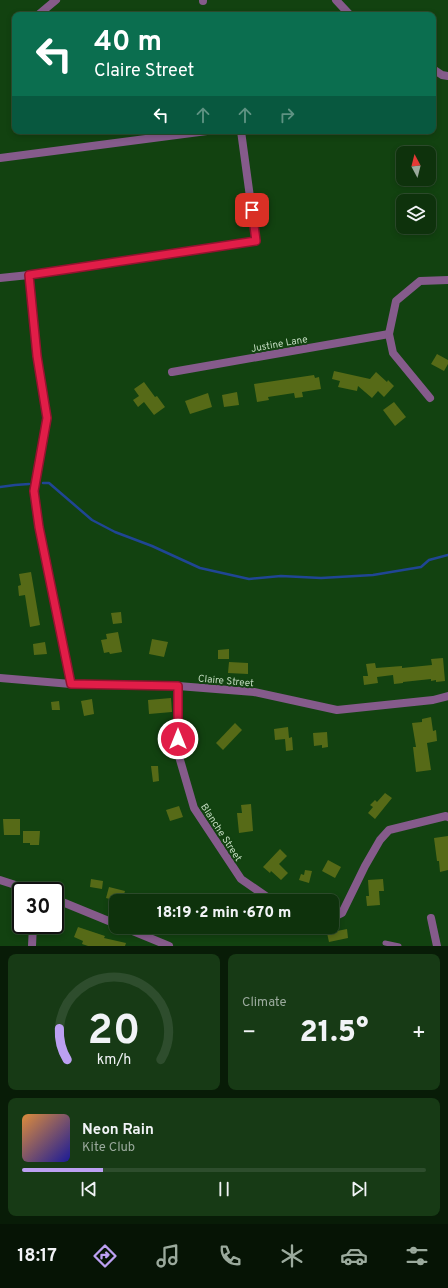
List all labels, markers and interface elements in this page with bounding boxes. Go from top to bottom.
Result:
text: 40 m [94,25,162,61]
icon: left [28,28,80,80]
text: Claire Street [94,60,194,83]
icon: left [150,104,172,126]
icon: ahead [192,104,214,126]
icon: ahead [234,104,256,126]
icon: right [276,104,298,126]
north arrow [396,146,436,186]
map controls [396,146,436,234]
pin [235,193,269,227]
button: layers [396,194,436,234]
icon: arrive [241,199,263,221]
street label: Justine Lane [250,333,309,356]
street label: Claire Street [198,673,254,690]
position arrow [157,718,199,760]
street label: Blanche Street [197,801,244,864]
speed limit sign: 30 [12,882,64,934]
text: 18:19 · 2 min · 670 m [157,904,291,923]
text: Climate [242,995,287,1011]
text: 20 [88,1006,140,1059]
text: 21.5° [299,1015,369,1052]
text: − [242,1020,256,1047]
text: + [412,1020,426,1047]
text: km/h [97,1051,131,1069]
text: Neon Rain [82,1121,154,1140]
text: Kite Club [82,1140,135,1156]
icon: previous [78,1178,100,1200]
icon: pause [213,1178,235,1200]
icon: next [348,1178,370,1200]
icon: directions [91,1242,119,1270]
icon: music [154,1242,182,1270]
icon: phone [216,1242,244,1270]
icon: climate [278,1242,306,1270]
icon: car [340,1242,368,1270]
icon: filters [403,1242,431,1270]
text: 18:17 [17,1245,57,1268]

